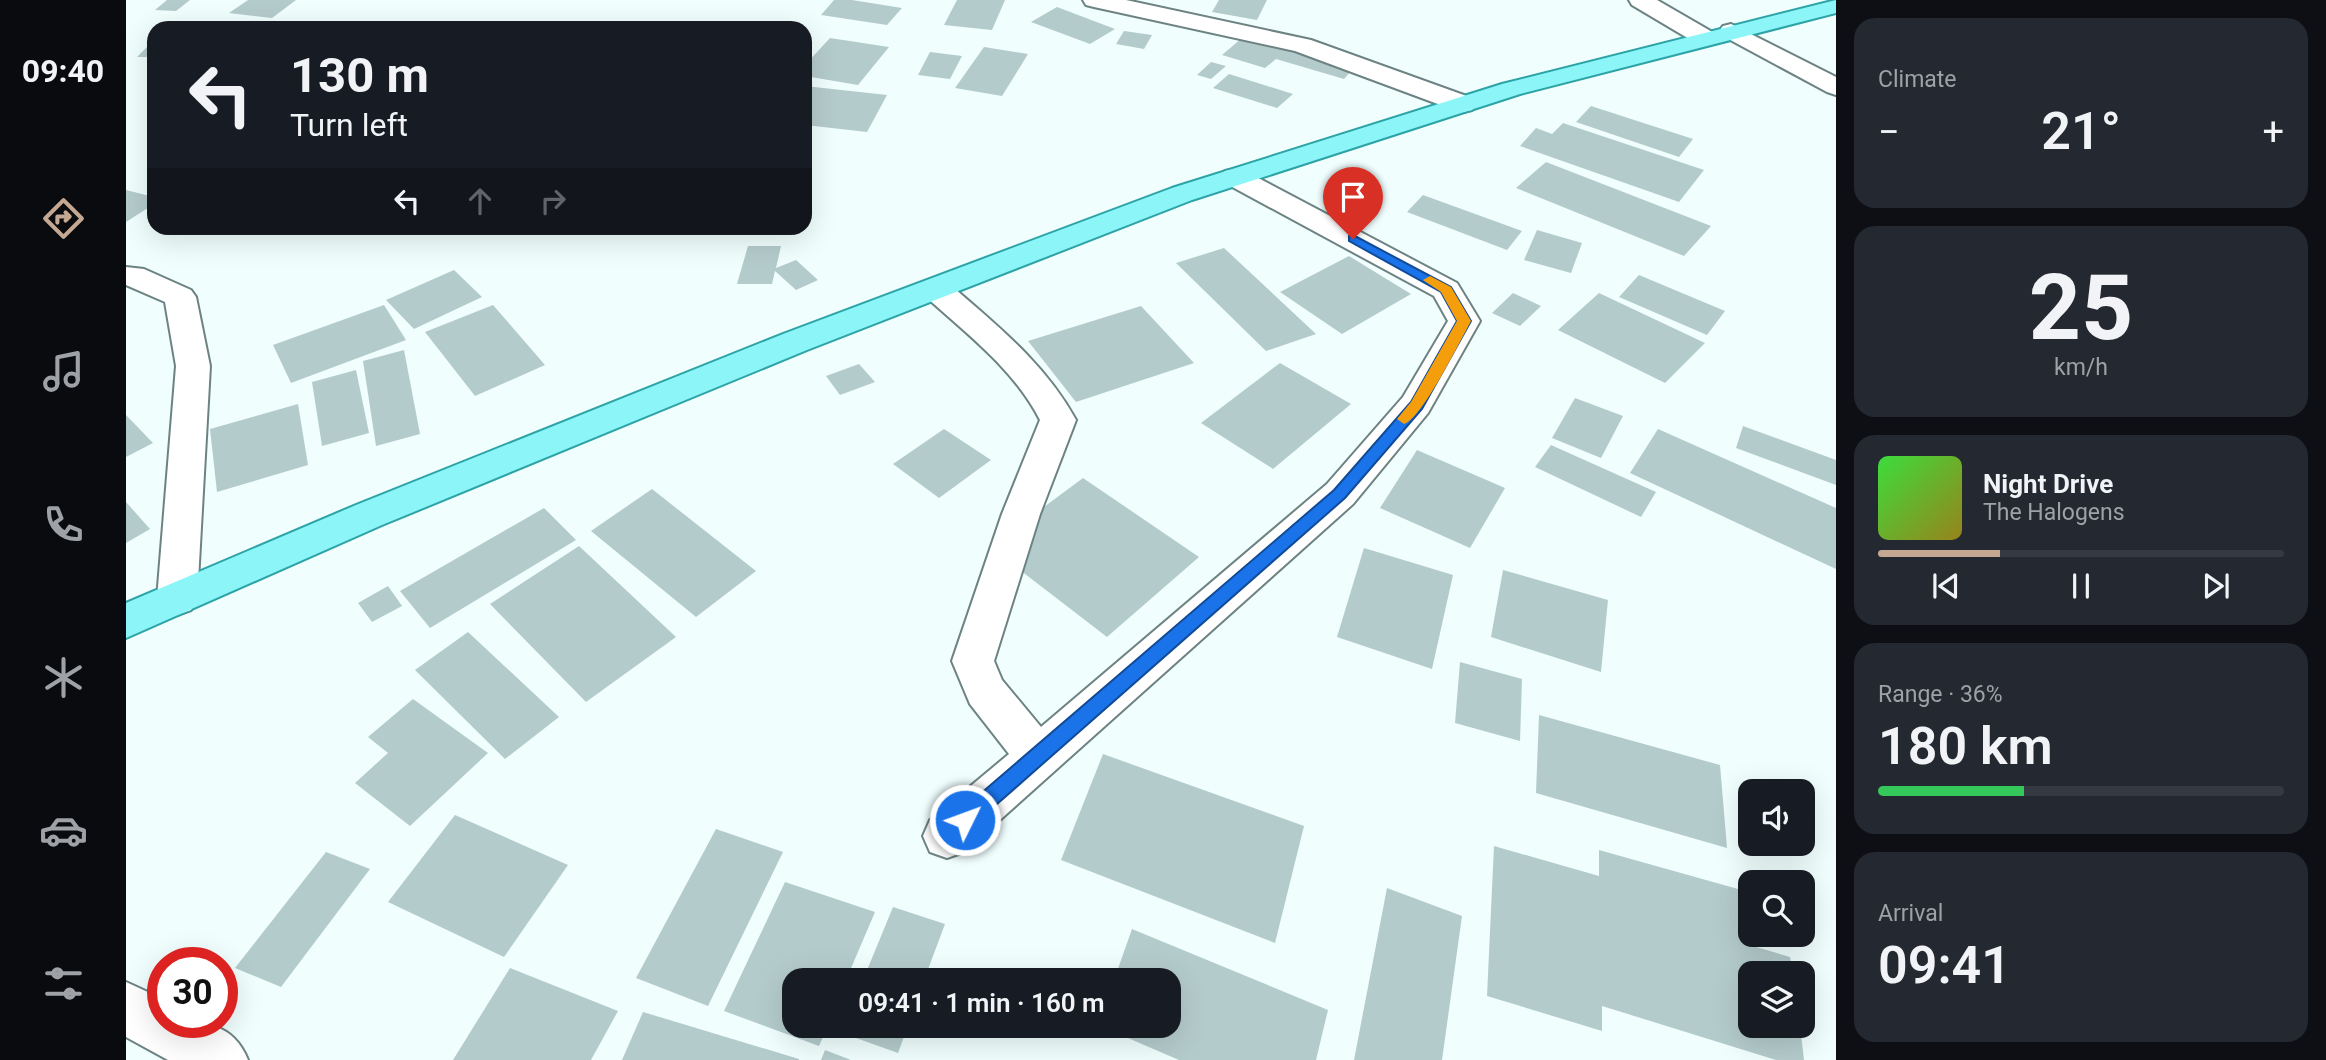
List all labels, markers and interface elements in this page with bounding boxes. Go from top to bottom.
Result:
text: 130 m [290,47,429,104]
icon: left [175,49,266,140]
text: 09:40 [22,52,104,90]
text: Climate [1878,66,1957,93]
text: 21° [2041,101,2121,162]
text: Turn left [290,106,408,144]
text: − [1878,110,1900,154]
text: + [2262,110,2284,154]
pin [1323,167,1383,239]
icon: arrive [1334,178,1372,216]
icon: left [388,182,426,220]
icon: ahead [461,182,499,220]
icon: right [534,182,572,220]
icon: directions [39,194,88,243]
text: 25 [2029,255,2133,361]
icon: music [39,347,88,396]
text: km/h [2054,354,2108,381]
text: Night Drive [1983,469,2113,499]
text: The Halogens [1983,499,2125,526]
icon: phone [39,500,88,549]
icon: previous [1927,567,1965,605]
icon: pause [2062,567,2100,605]
icon: next [2197,567,2235,605]
icon: climate [39,653,88,702]
text: Range · 36% [1878,681,2003,708]
text: 180 km [1878,716,2053,777]
map controls [1738,779,1815,1038]
button: sound [1738,779,1815,856]
position arrow [928,783,1002,857]
icon: car [39,806,88,855]
button: search [1738,870,1815,947]
text: Arrival [1878,900,1943,927]
text: 09:41 [1878,935,2011,996]
speed limit sign: 30 [147,947,238,1038]
icon: filters [39,959,88,1008]
button: layers [1738,961,1815,1038]
text: 09:41 · 1 min · 160 m [858,988,1105,1018]

